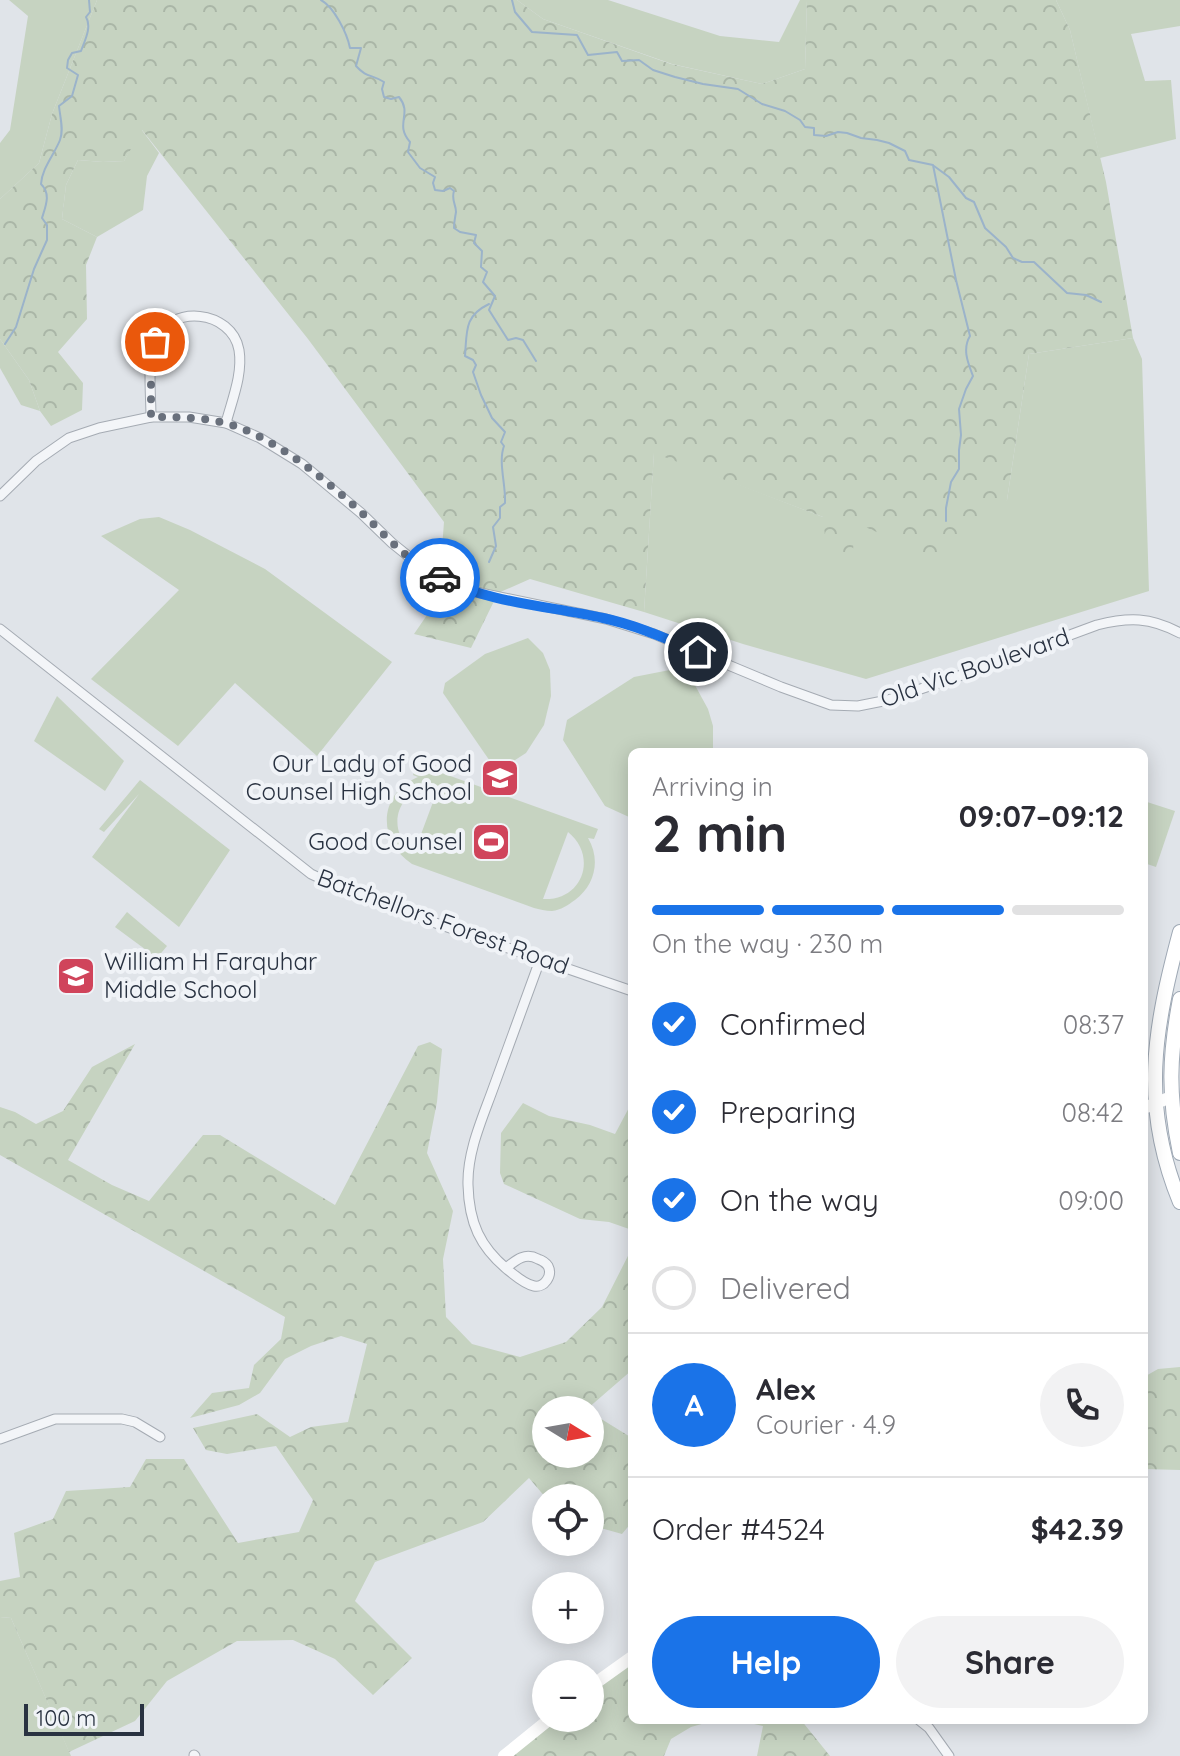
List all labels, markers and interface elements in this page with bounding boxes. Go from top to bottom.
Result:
pin [121,308,189,376]
icon: bag [133,320,177,364]
courier [400,538,480,618]
icon: car [418,556,462,600]
pin [664,618,732,686]
street label: Old Vic Boulevard [876,621,1073,713]
icon: home [676,630,720,674]
place label: Our Lady of Good Counsel High School [246,748,472,806]
school or university icon: Our Lady of Good Counsel High School [479,757,521,799]
text: Arriving in [652,770,773,803]
text: 09:07–09:12 [959,797,1124,835]
text: 2 min [652,800,787,865]
sports icon: Good Counsel [470,821,512,863]
place label: Good Counsel [308,826,463,856]
street label: Batchellors Forest Road [313,862,573,981]
text: On the way · 230 m [652,927,883,960]
place label: William H Farquhar Middle School [104,946,317,1004]
school or university icon: William H Farquhar Middle School [55,955,97,997]
icon: check [652,1002,696,1046]
text: Confirmed [720,1005,866,1043]
text: 08:37 [1063,1008,1124,1041]
icon: check [652,1090,696,1134]
text: Preparing [720,1093,856,1131]
text: 08:42 [1062,1096,1124,1129]
icon: check [652,1178,696,1222]
text: On the way [720,1181,879,1219]
text: 09:00 [1058,1184,1124,1217]
text: Delivered [720,1269,851,1307]
button: phone [1040,1363,1124,1447]
text: Alex [756,1370,815,1408]
text: A [684,1386,704,1424]
north arrow [532,1396,604,1468]
map controls [532,1396,604,1732]
text: Courier · 4.9 [756,1408,896,1441]
button: locate [532,1484,604,1556]
text: Order #4524 [652,1510,825,1548]
text: $42.39 [1031,1510,1124,1548]
button: + [532,1572,604,1644]
button: Help [652,1616,880,1708]
button: Share [896,1616,1124,1708]
button: − [532,1660,604,1732]
scale bar [24,1700,144,1736]
text: 100 m [36,1704,96,1732]

